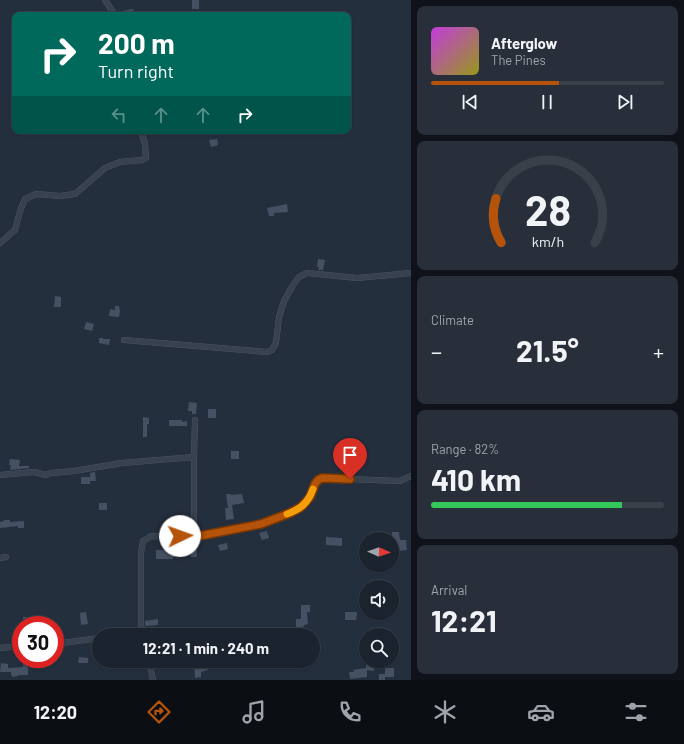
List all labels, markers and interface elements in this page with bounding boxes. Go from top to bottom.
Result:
text: 200 m [98,26,175,60]
icon: right [32,28,84,80]
text: Afterglow [491,34,557,52]
text: The Pines [491,52,546,68]
text: Turn right [98,60,174,82]
icon: previous [459,91,481,113]
icon: pause [536,91,558,113]
icon: next [614,91,636,113]
icon: left [108,104,130,126]
icon: ahead [150,104,172,126]
icon: ahead [192,104,214,126]
icon: right [234,104,256,126]
text: 28 [525,184,570,234]
text: km/h [531,233,564,250]
text: Climate [431,312,474,328]
text: 21.5° [516,332,579,368]
text: − [431,338,442,364]
text: + [653,338,664,364]
pin [333,438,367,479]
text: Range · 82% [431,441,499,457]
icon: arrive [339,444,361,466]
text: 410 km [431,461,521,497]
position arrow [159,515,201,557]
north arrow [359,532,399,572]
map controls [359,532,399,668]
button: sound [359,580,399,620]
text: Arrival [431,582,467,598]
text: 12:21 [431,602,497,638]
speed limit sign: 30 [12,616,64,668]
button: search [359,628,399,668]
text: 12:21 · 1 min · 240 m [143,639,269,657]
icon: directions [145,698,173,726]
icon: music [240,698,268,726]
icon: phone [336,698,364,726]
icon: climate [431,698,459,726]
icon: car [527,698,555,726]
icon: filters [622,698,650,726]
text: 12:20 [34,701,77,723]

